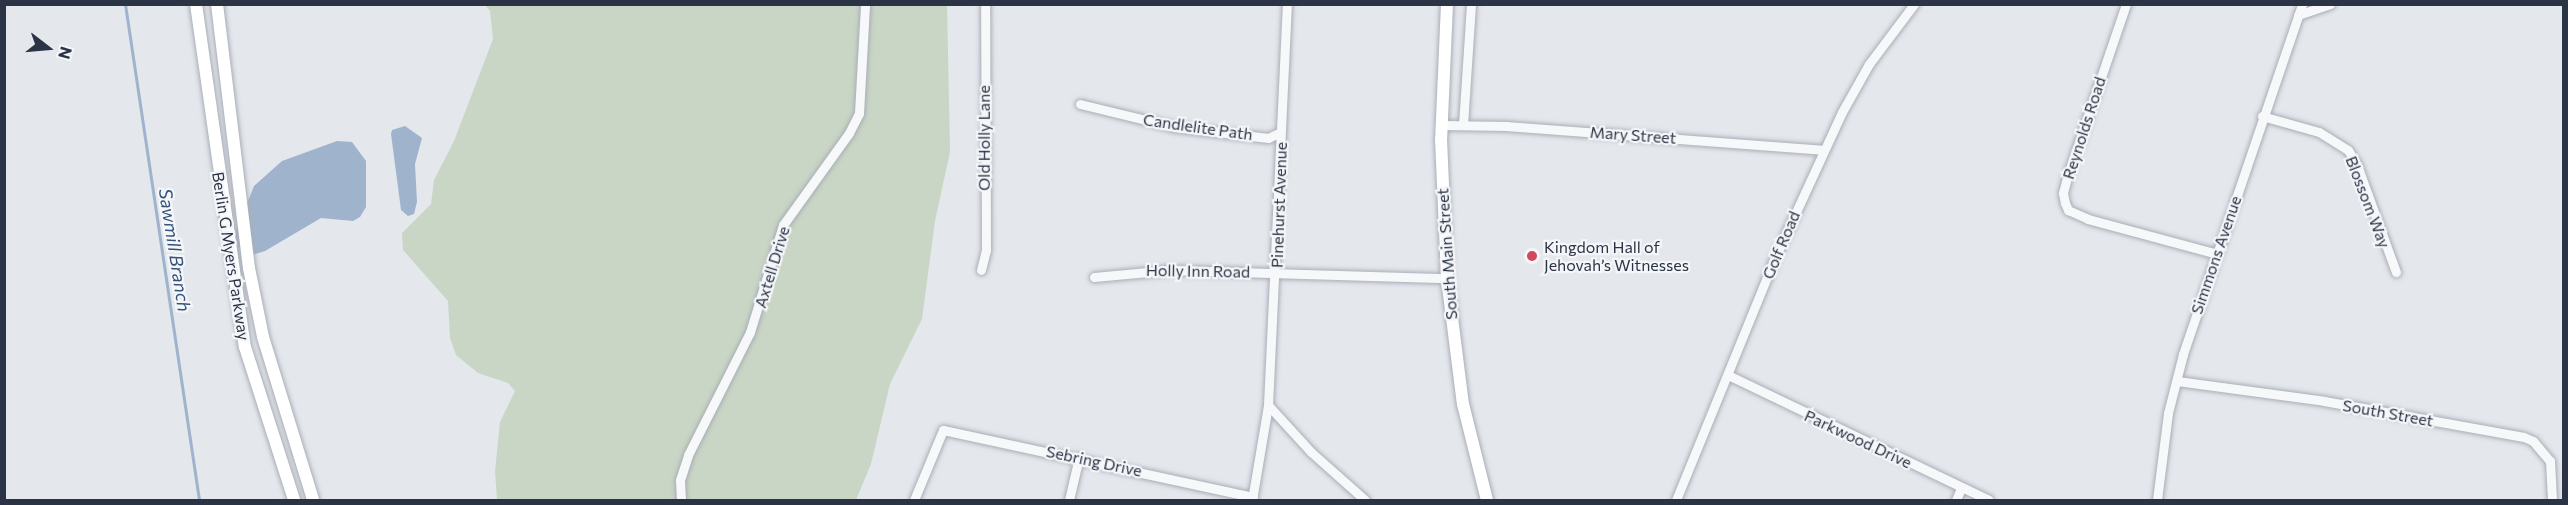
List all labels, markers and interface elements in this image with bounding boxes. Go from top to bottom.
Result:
north arrow [18,18,78,78]
text: N [55,45,77,61]
street label: Reynolds Road [2058,74,2110,182]
street label: Old Holly Lane [974,85,994,191]
street label: Candlelite Path [1142,110,1254,144]
street label: Mary Street [1589,122,1677,148]
street label: Pinehurst Avenue [1267,142,1291,268]
street label: Blossom Way [2342,153,2394,251]
street label: Berlin G Myers Parkway [208,170,254,342]
water label: Sawmill Branch [155,187,195,313]
street label: South Main Street [1433,188,1461,320]
street label: Simmons Avenue [2187,193,2245,317]
street label: Golf Road [1758,208,1804,282]
street label: Axtell Drive [750,224,794,310]
place label: Kingdom Hall of Jehovah’s Witnesses [1544,237,1689,275]
marker: Kingdom Hall of Jehovah’s Witnesses [1525,249,1539,263]
street label: Holly Inn Road [1146,260,1250,282]
street label: South Street [2341,396,2435,430]
street label: Parkwood Drive [1801,406,1915,472]
street label: Sebring Drive [1044,441,1144,481]

